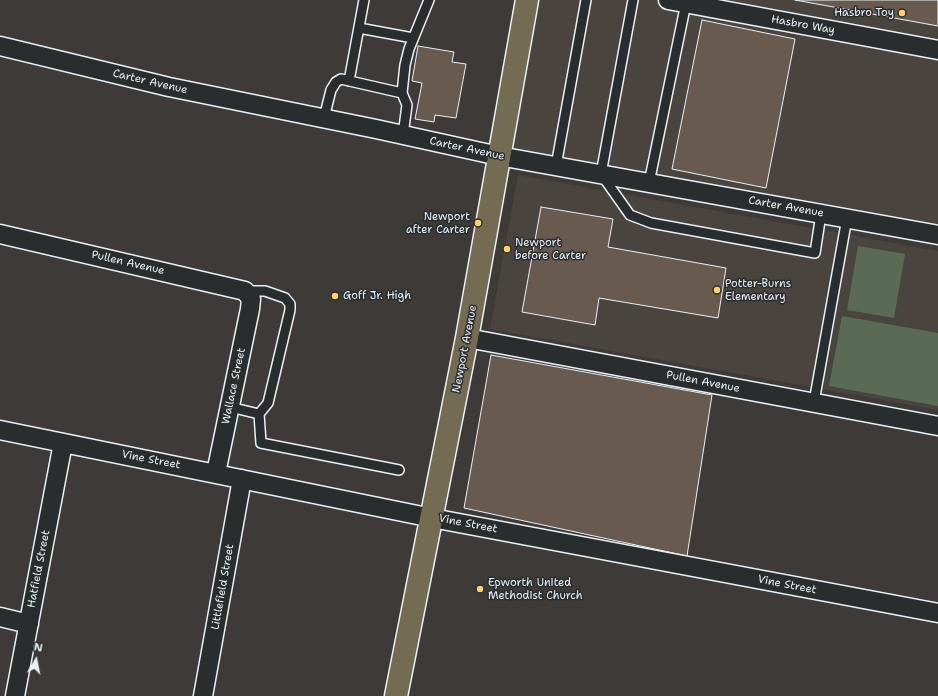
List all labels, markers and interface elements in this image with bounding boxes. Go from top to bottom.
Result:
place label: Hasbro Toy [834,6,894,20]
marker: Hasbro Toy [897,8,907,18]
street label: Hasbro Way [770,13,836,37]
street label: Carter Avenue [111,67,189,97]
street label: Carter Avenue [428,135,506,163]
street label: Carter Avenue [747,194,825,220]
place label: Newport after Carter [406,210,470,236]
marker: Newport after Carter [473,218,483,228]
place label: Newport before Carter [515,236,586,262]
marker: Newport before Carter [502,244,512,254]
street label: Pullen Avenue [90,248,166,278]
place label: Potter-Burns Elementary [725,277,791,303]
marker: Potter-Burns Elementary [712,285,722,295]
place label: Goff Jr. High [343,289,411,303]
marker: Goff Jr. High [330,291,340,301]
street label: Newport Avenue [450,304,480,394]
street label: Wallace Street [219,347,249,425]
street label: Pullen Avenue [665,368,741,396]
street label: Vine Street [121,448,181,472]
street label: Vine Street [438,512,498,536]
street label: Hatfield Street [25,529,53,609]
street label: Littlefield Street [209,543,237,631]
street label: Vine Street [757,573,817,597]
place label: Epworth United Methodist Church [488,576,583,602]
marker: Epworth United Methodist Church [475,584,485,594]
north arrow [16,640,56,680]
text: N [33,640,44,656]

